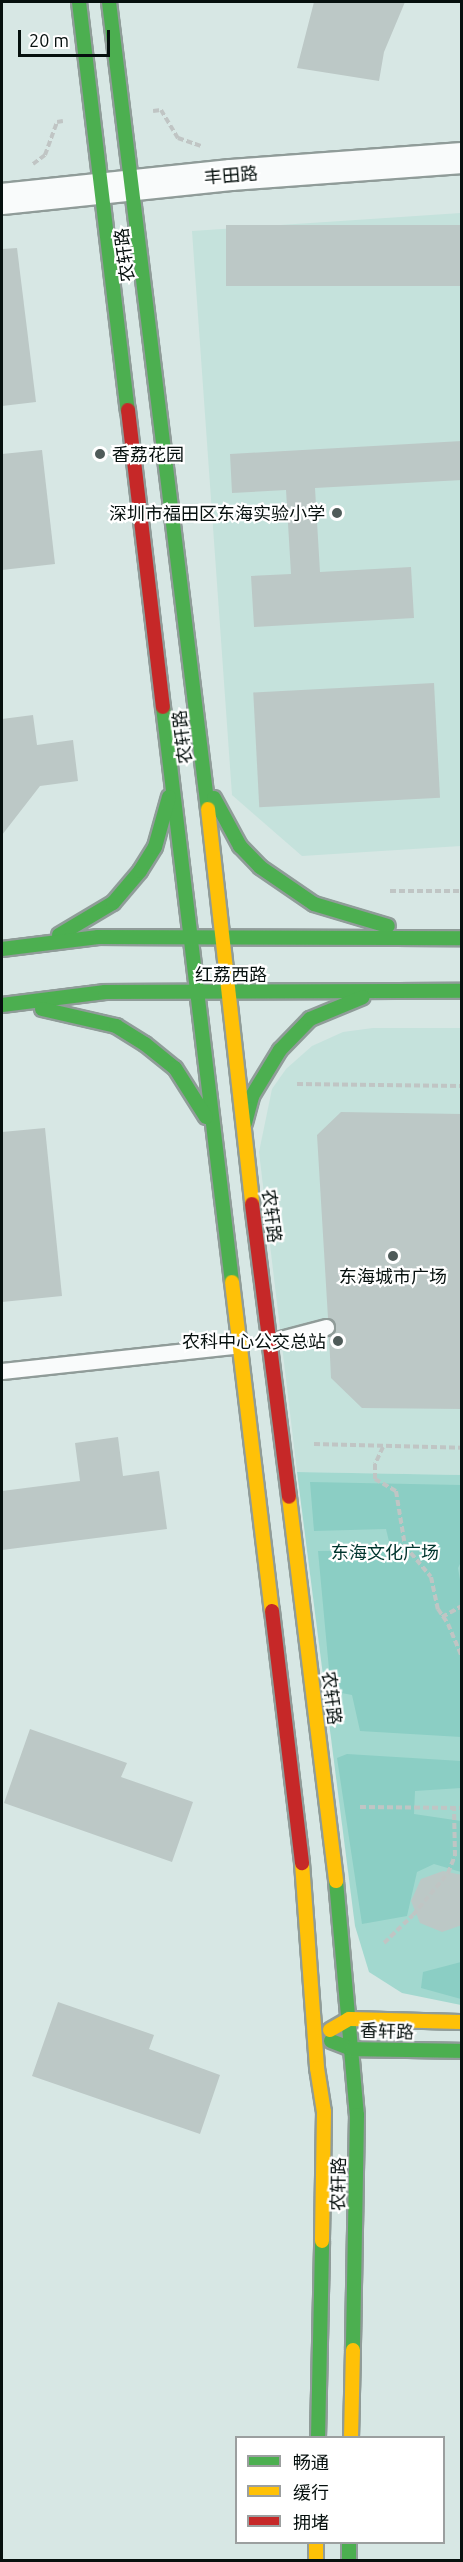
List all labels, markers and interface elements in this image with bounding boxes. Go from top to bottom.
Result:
scale bar [21,18,112,56]
text: 20 m [29,30,69,50]
street label: 丰田路 [203,162,259,188]
street label: 农轩路 [110,227,138,283]
place label: 香荔花园 [112,443,184,465]
marker: 香荔花园 [93,447,107,461]
place label: 深圳市福田区东海实验小学 [109,502,325,524]
marker: 深圳市福田区东海实验小学 [330,506,344,520]
street label: 农轩路 [168,709,196,765]
street label: 红荔西路 [195,963,267,985]
street label: 农轩路 [258,1188,286,1244]
marker: 东海城市广场 [386,1249,400,1263]
place label: 东海城市广场 [339,1265,447,1287]
place label: 农科中心公交总站 [182,1330,326,1352]
marker: 农科中心公交总站 [331,1334,345,1348]
park label: 东海文化广场 [331,1541,439,1563]
street label: 农轩路 [318,1670,346,1726]
street label: 香轩路 [360,2019,414,2043]
street label: 农轩路 [327,2157,349,2211]
legend [235,2436,445,2544]
text: 畅通 [293,2452,329,2472]
text: 缓行 [293,2482,329,2502]
text: 拥堵 [293,2512,329,2532]

